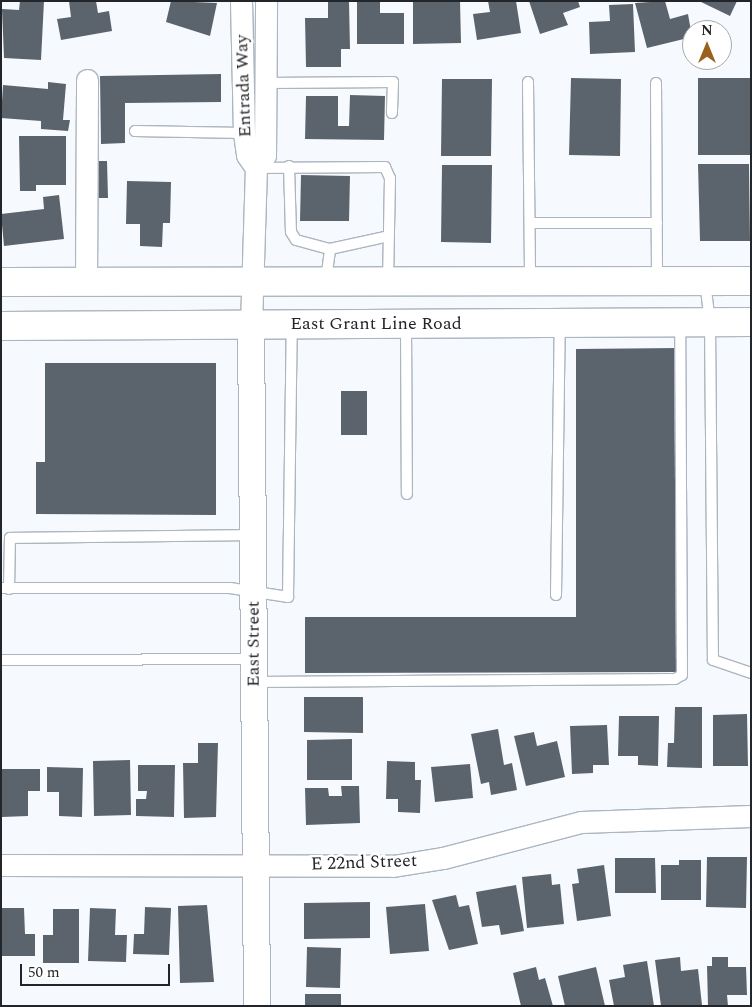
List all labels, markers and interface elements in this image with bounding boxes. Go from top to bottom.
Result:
north arrow [682,20,732,70]
text: N [701,20,713,41]
street label: Entrada Way [231,34,257,138]
street label: East Grant Line Road [290,313,462,335]
street label: East Street [243,601,265,687]
street label: E 22nd Street [310,850,418,876]
scale bar [22,954,172,986]
text: 50 m [28,961,60,984]

